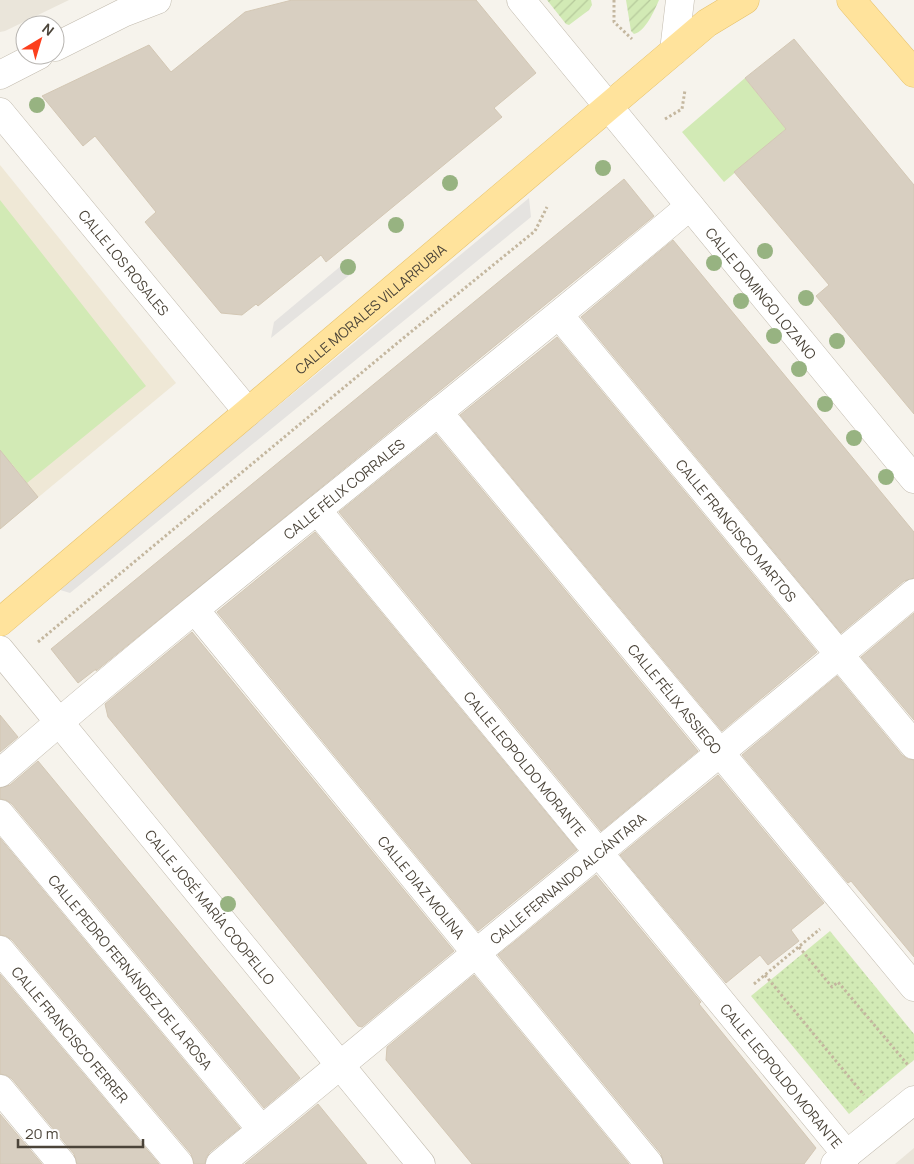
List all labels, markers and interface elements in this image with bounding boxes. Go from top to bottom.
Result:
north arrow [15,15,65,65]
text: N [38,19,58,40]
street label: CALLE LOS ROSALES [75,205,174,320]
street label: CALLE DOMINGO LOZANO [702,223,821,363]
street label: CALLE MORALES VILLARRUBIA [290,239,450,378]
street label: CALLE FÉLIX CORRALES [279,434,408,543]
street label: CALLE FRANCISCO MARTOS [672,455,801,606]
street label: CALLE FÉLIX ASSIEGO [624,640,726,758]
street label: CALLE LEOPOLDO MORANTE [460,687,590,840]
street label: CALLE FERNANDO ALCÁNTARA [485,808,650,948]
street label: CALLE JOSÉ MARÍA COOPELLO [141,825,280,988]
street label: CALLE DIAZ MOLINA [374,832,470,942]
street label: CALLE PEDRO FERNÁNDEZ DE LA ROSA [44,870,217,1073]
street label: CALLE FRANCISCO FERRER [8,962,133,1107]
street label: CALLE LEOPOLDO MORANTE [717,999,847,1152]
scale bar [18,1116,142,1148]
text: 20 m [25,1123,58,1144]

